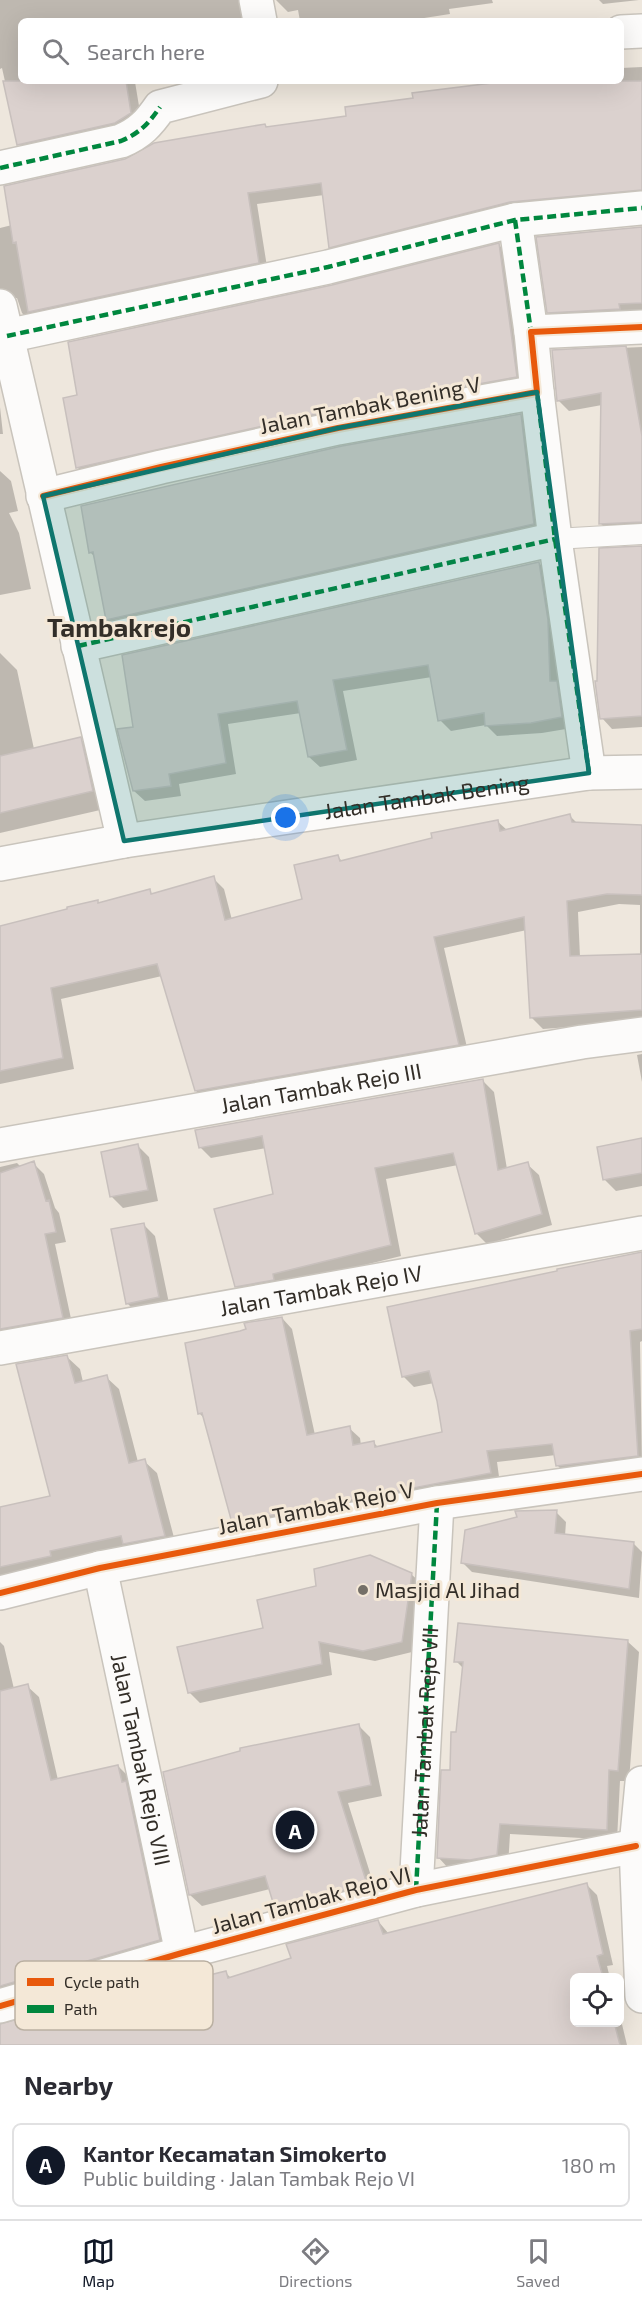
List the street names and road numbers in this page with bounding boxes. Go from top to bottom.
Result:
street label: Jalan Tambak Bening V [257,370,483,438]
street label: Jalan Tambak Bening [322,768,531,824]
street label: Jalan Tambak Rejo III [218,1057,423,1118]
street label: Jalan Tambak Rejo IV [217,1259,425,1320]
street label: Jalan Tambak Rejo V [216,1475,417,1540]
street label: Jalan Tambak Rejo VII [405,1626,442,1838]
street label: Jalan Tambak Rejo VIII [107,1651,177,1868]
street label: Jalan Tambak Rejo VI [208,1860,413,1939]

